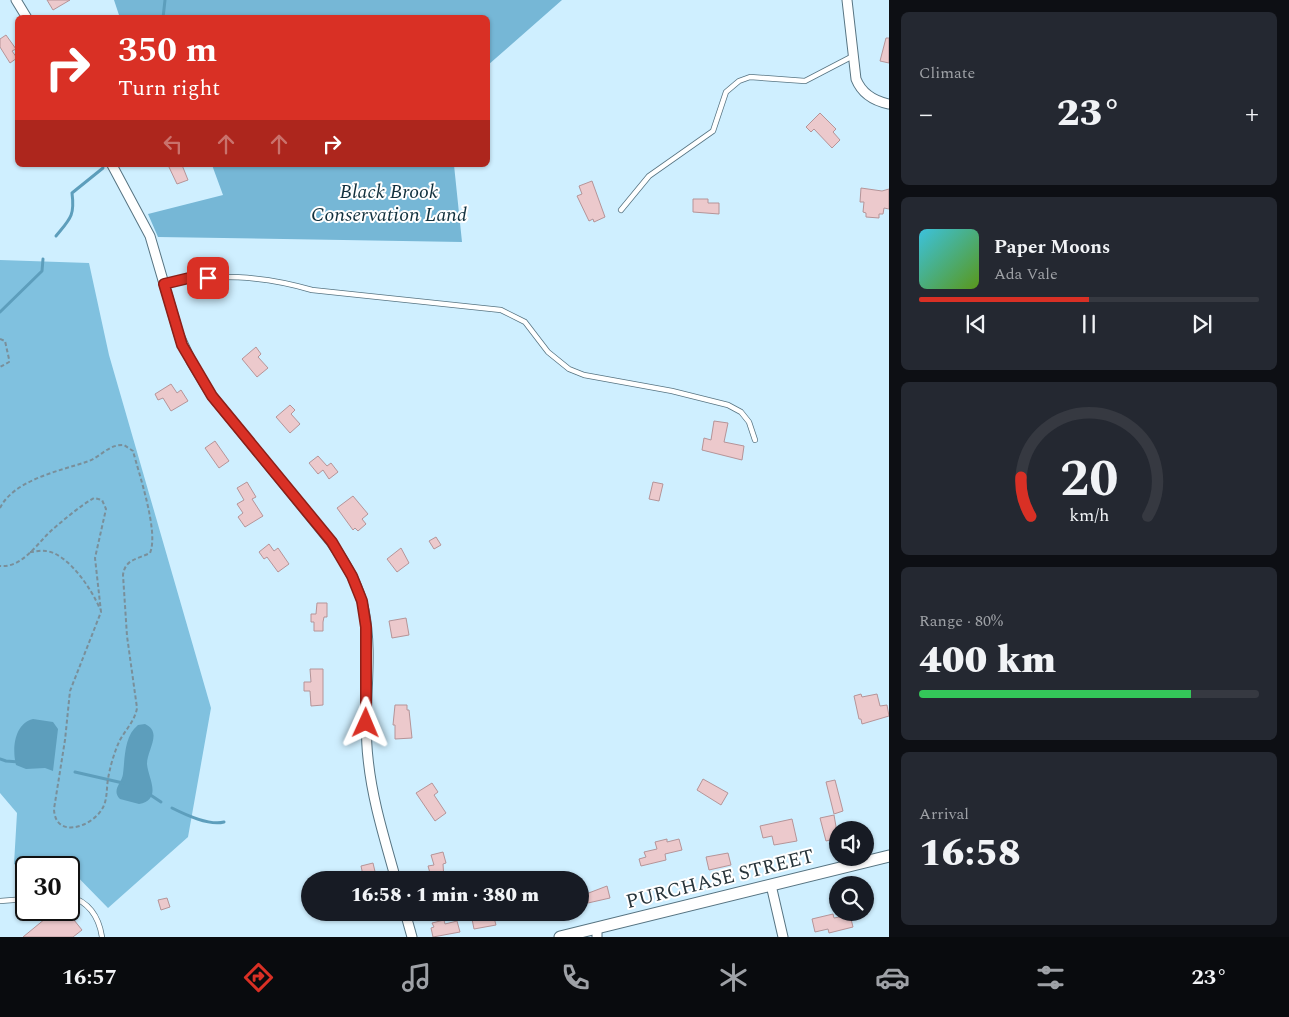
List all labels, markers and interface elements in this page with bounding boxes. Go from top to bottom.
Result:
text: 350 m [118,24,217,77]
icon: right [35,35,100,100]
text: Climate [919,61,975,85]
text: Turn right [118,72,220,105]
text: 23° [1057,85,1121,143]
text: − [919,93,933,136]
text: + [1245,93,1259,136]
icon: left [159,130,187,158]
icon: ahead [212,130,240,158]
icon: ahead [265,130,293,158]
icon: right [318,130,346,158]
park label: Black Brook Conservation Land [311,177,467,230]
text: Paper Moons [994,233,1110,262]
pin [187,257,229,299]
text: Ada Vale [994,262,1058,286]
icon: arrive [194,264,222,292]
icon: previous [962,310,990,338]
icon: pause [1075,310,1103,338]
icon: next [1188,310,1216,338]
text: 20 [1060,440,1118,519]
text: km/h [1069,502,1109,529]
text: Range · 80% [919,609,1003,633]
text: 400 km [919,632,1056,690]
position arrow [339,696,391,748]
text: Arrival [919,802,969,826]
map controls [829,821,874,921]
button: sound [829,821,874,866]
text: 16:58 [919,825,1021,883]
street label: PURCHASE STREET [623,841,817,917]
speed limit sign: 30 [15,856,80,921]
button: search [829,876,874,921]
text: 16:58 · 1 min · 380 m [351,881,539,910]
icon: directions [241,960,276,995]
icon: music [399,960,434,995]
icon: phone [558,960,593,995]
icon: climate [716,960,751,995]
icon: car [875,960,910,995]
icon: filters [1033,960,1068,995]
text: 16:57 [62,961,117,994]
text: 23° [1192,961,1227,994]

